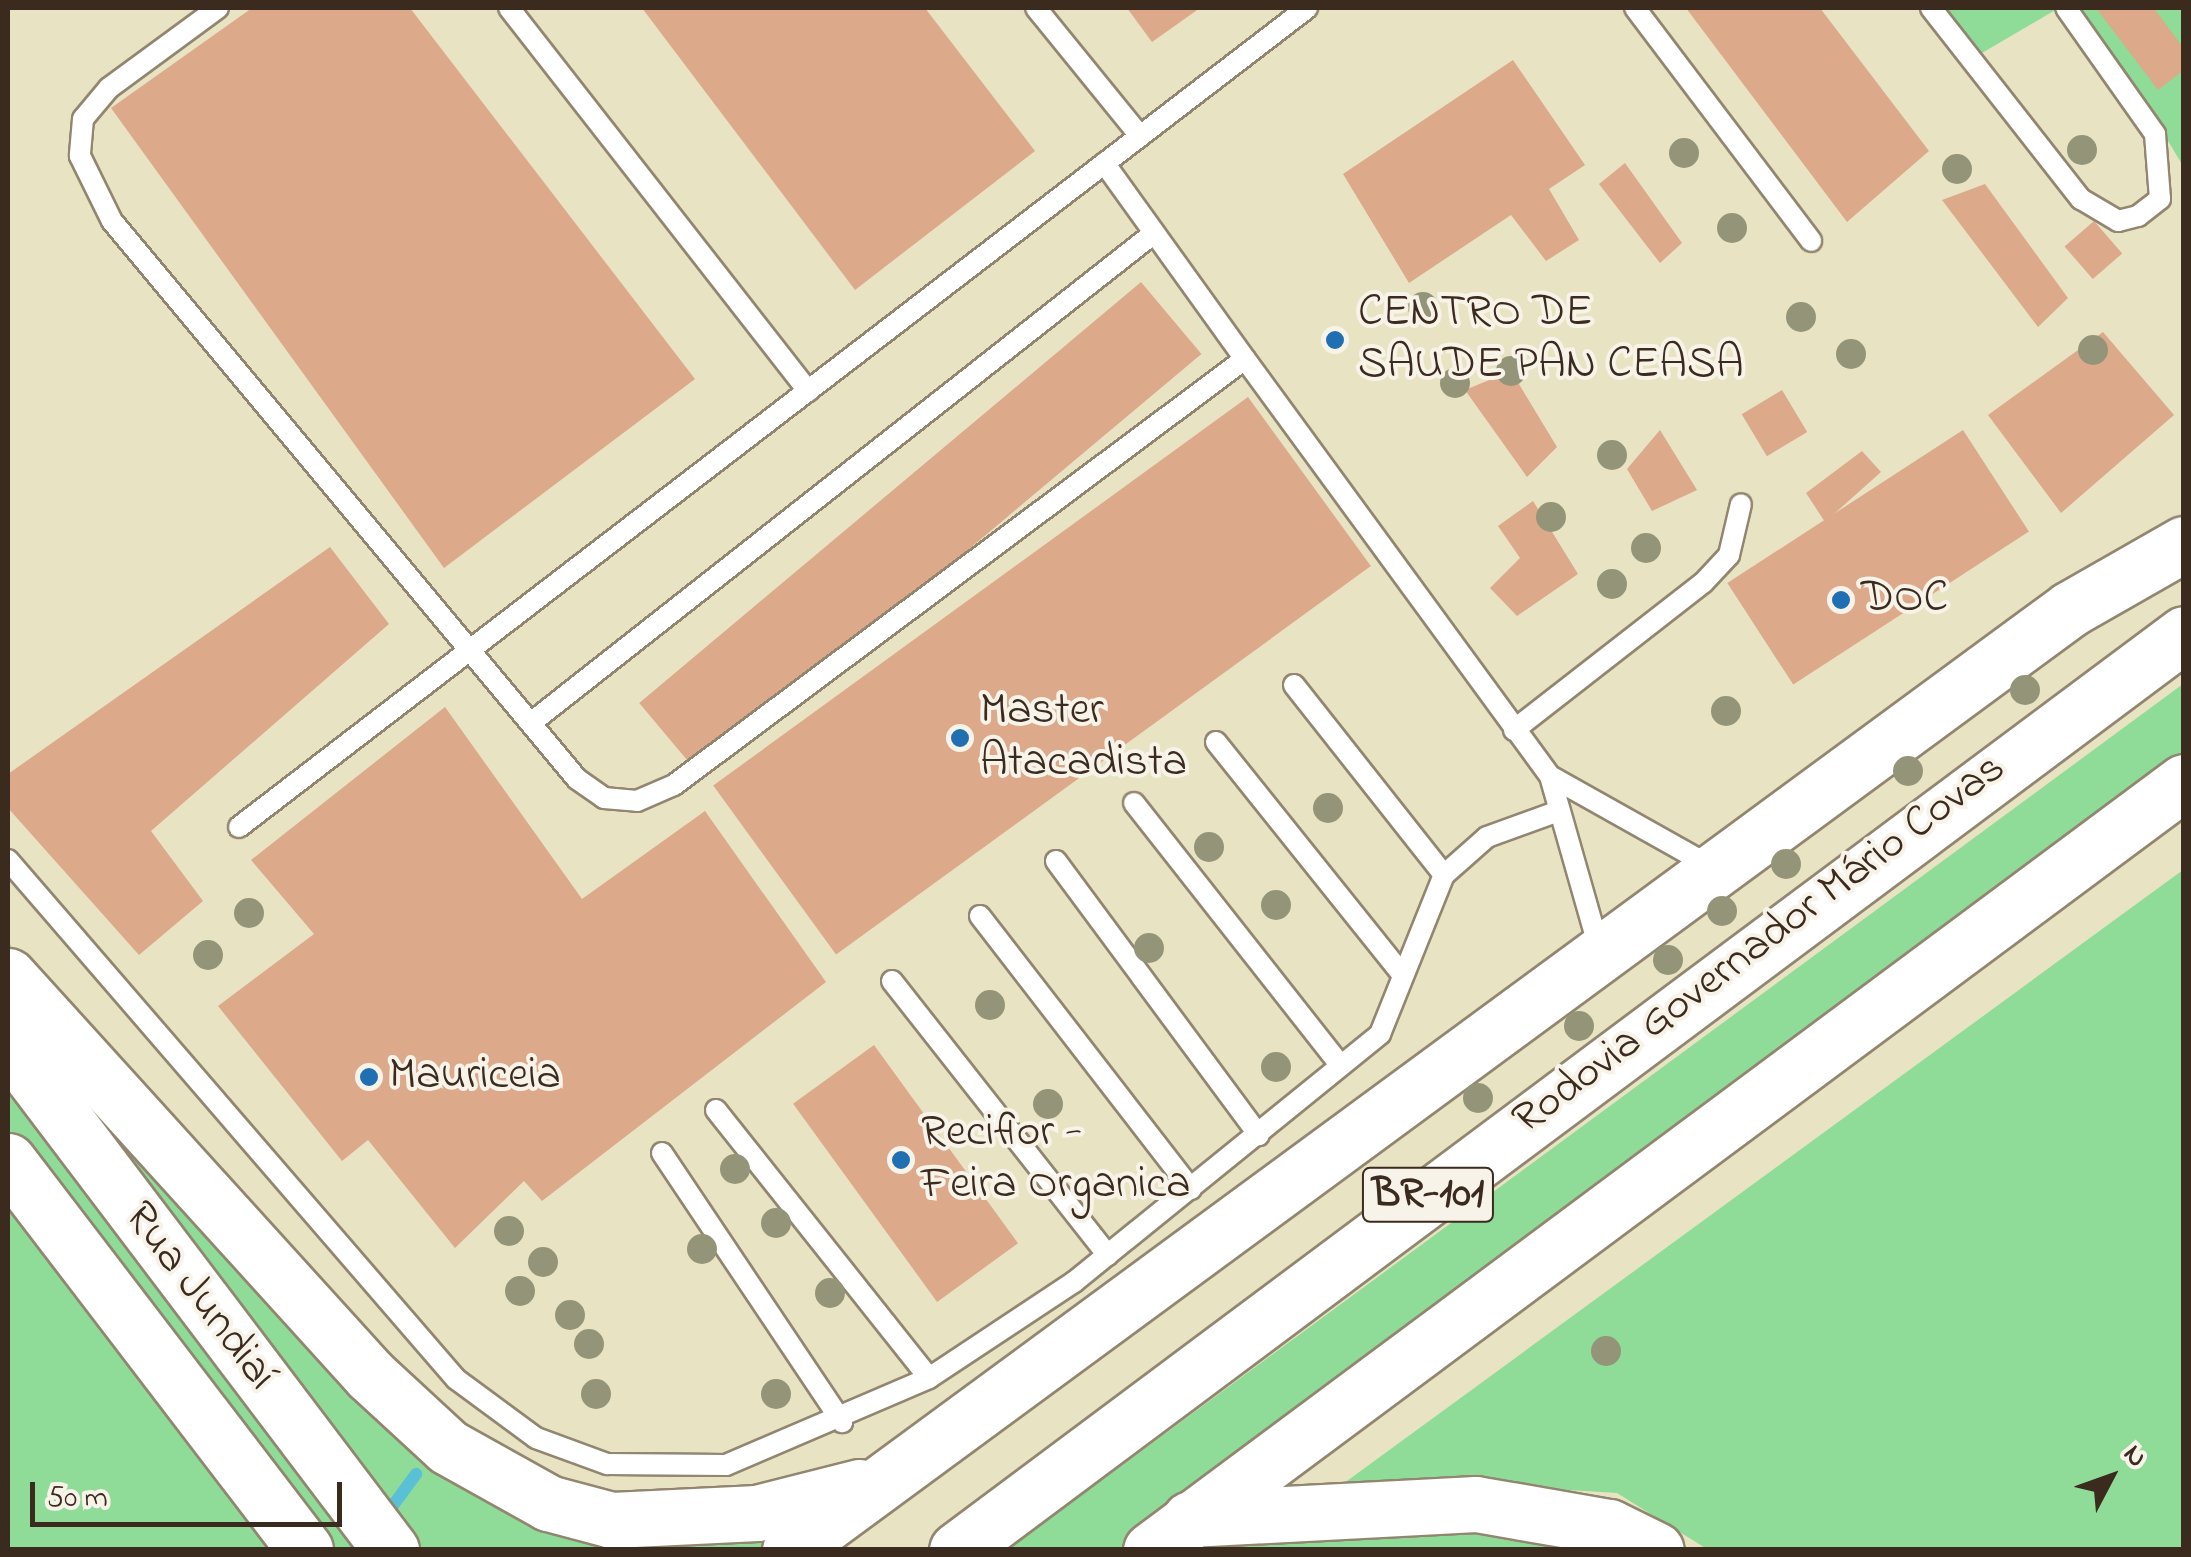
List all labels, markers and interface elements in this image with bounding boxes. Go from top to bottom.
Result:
place label: CENTRO DE SAUDE PAN CEASA [1358,287,1744,393]
marker: CENTRO DE SAUDE PAN CEASA [1322,327,1348,353]
place label: DOC [1861,573,1948,627]
marker: DOC [1830,589,1852,611]
place label: Master Atacadista [980,685,1187,791]
marker: Master Atacadista [949,727,971,749]
street label: Rodovia Governador Mário Covas [1503,742,2017,1148]
place label: Mauriceia [389,1050,561,1104]
marker: Mauriceia [358,1066,380,1088]
place label: Reciflor - Feira Organica [921,1107,1191,1213]
marker: Reciflor - Feira Organica [890,1149,912,1171]
road number: BR-101 [1360,1158,1496,1232]
street label: Rua Jundiaí [111,1192,287,1402]
north arrow [2061,1427,2161,1527]
text: N [2112,1436,2156,1478]
scale bar [35,1462,348,1524]
text: 50 m [47,1477,108,1521]

